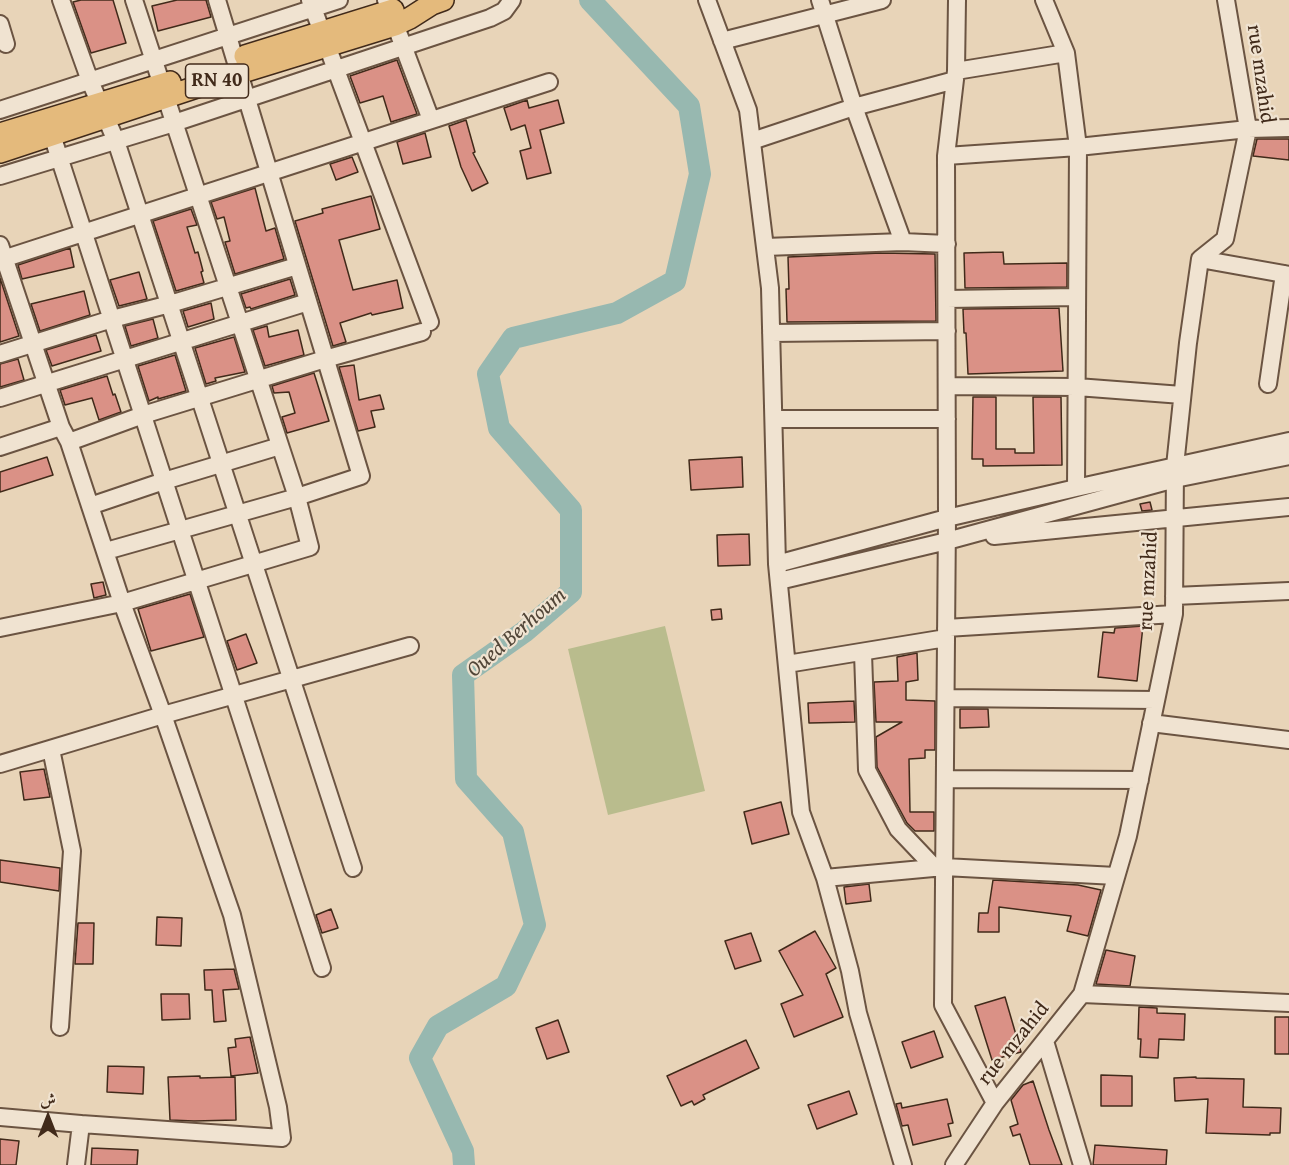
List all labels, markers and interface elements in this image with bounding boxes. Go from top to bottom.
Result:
street label: rue mzahid [1241,23,1279,125]
road number: RN 40 [186,64,248,98]
street label: rue mzahid [1134,531,1164,631]
water label: Oued Berhoum [462,583,572,683]
street label: rue mzahid [973,997,1055,1091]
north arrow [18,1087,78,1147]
text: ش [40,1087,56,1111]

